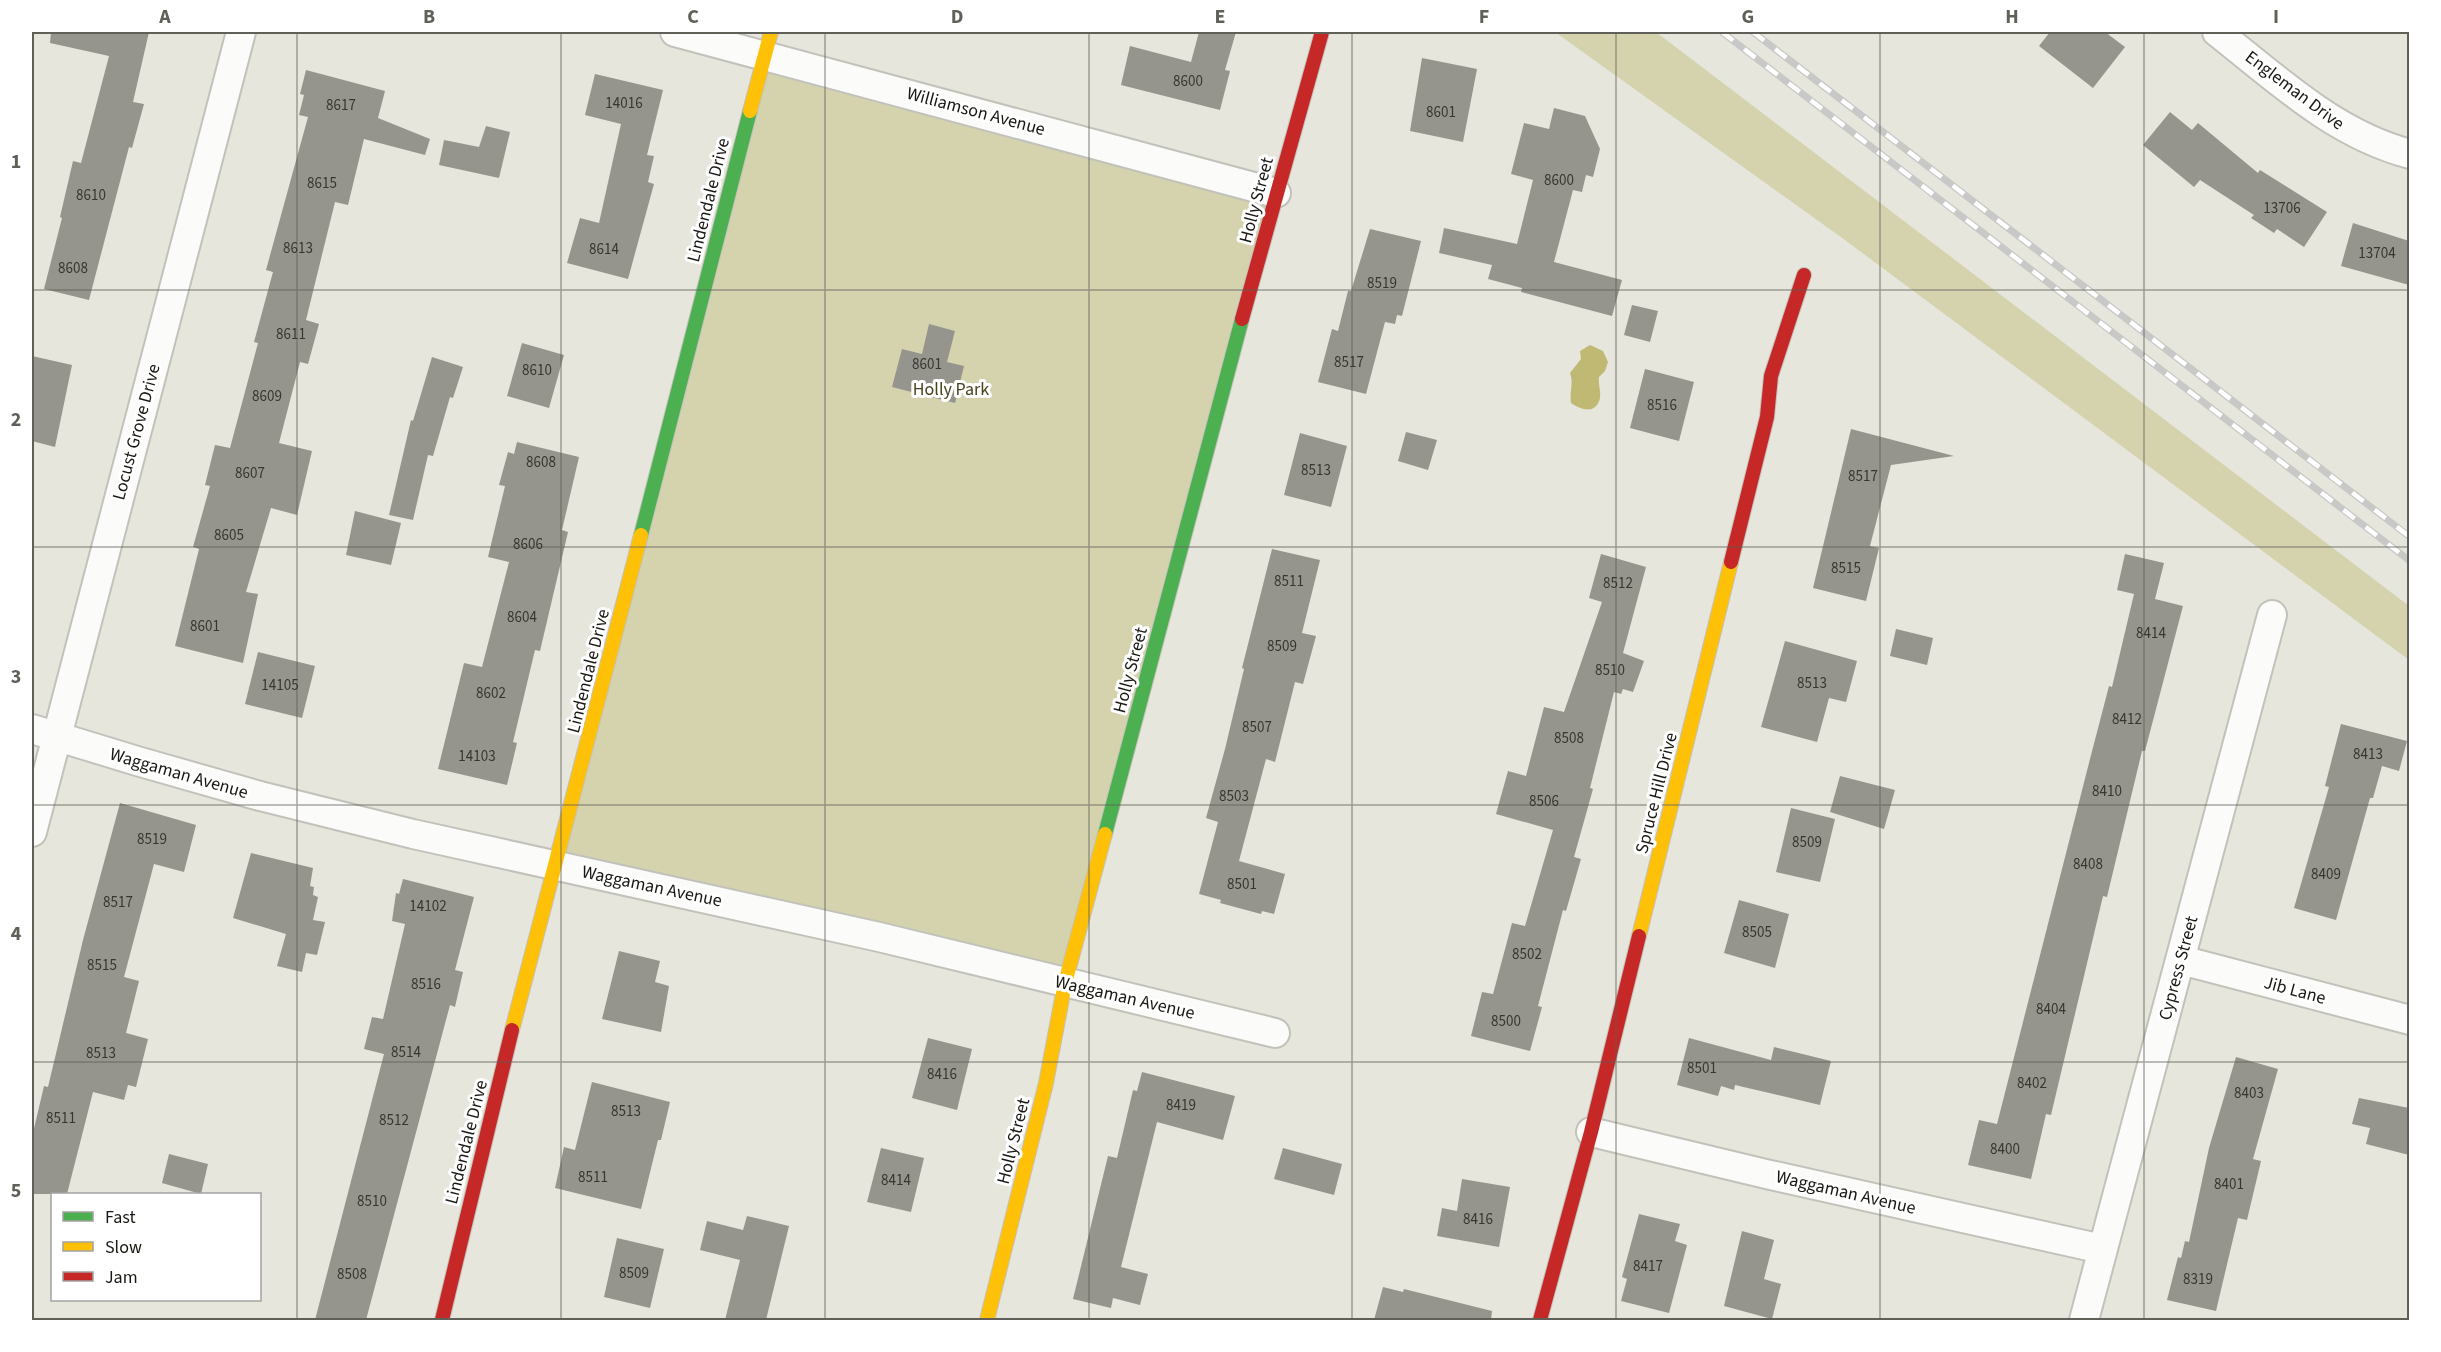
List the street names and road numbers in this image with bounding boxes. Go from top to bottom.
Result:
street label: Engleman Drive [2240,45,2350,136]
street label: Williamson Avenue [904,81,1048,142]
street label: Lindendale Drive [681,135,736,265]
street label: Holly Street [1233,154,1280,246]
street label: Locust Grove Drive [106,361,167,503]
street label: Lindendale Drive [561,606,616,736]
street label: Holly Street [1107,624,1154,716]
street label: Spruce Hill Drive [1629,730,1684,856]
street label: Waggaman Avenue [107,742,251,805]
street label: Waggaman Avenue [579,859,724,914]
street label: Cypress Street [2153,913,2204,1023]
street label: Waggaman Avenue [1053,969,1197,1026]
street label: Jib Lane [2261,970,2329,1011]
street label: Lindendale Drive [439,1077,494,1207]
street label: Holly Street [991,1096,1036,1187]
street label: Waggaman Avenue [1774,1164,1918,1221]

